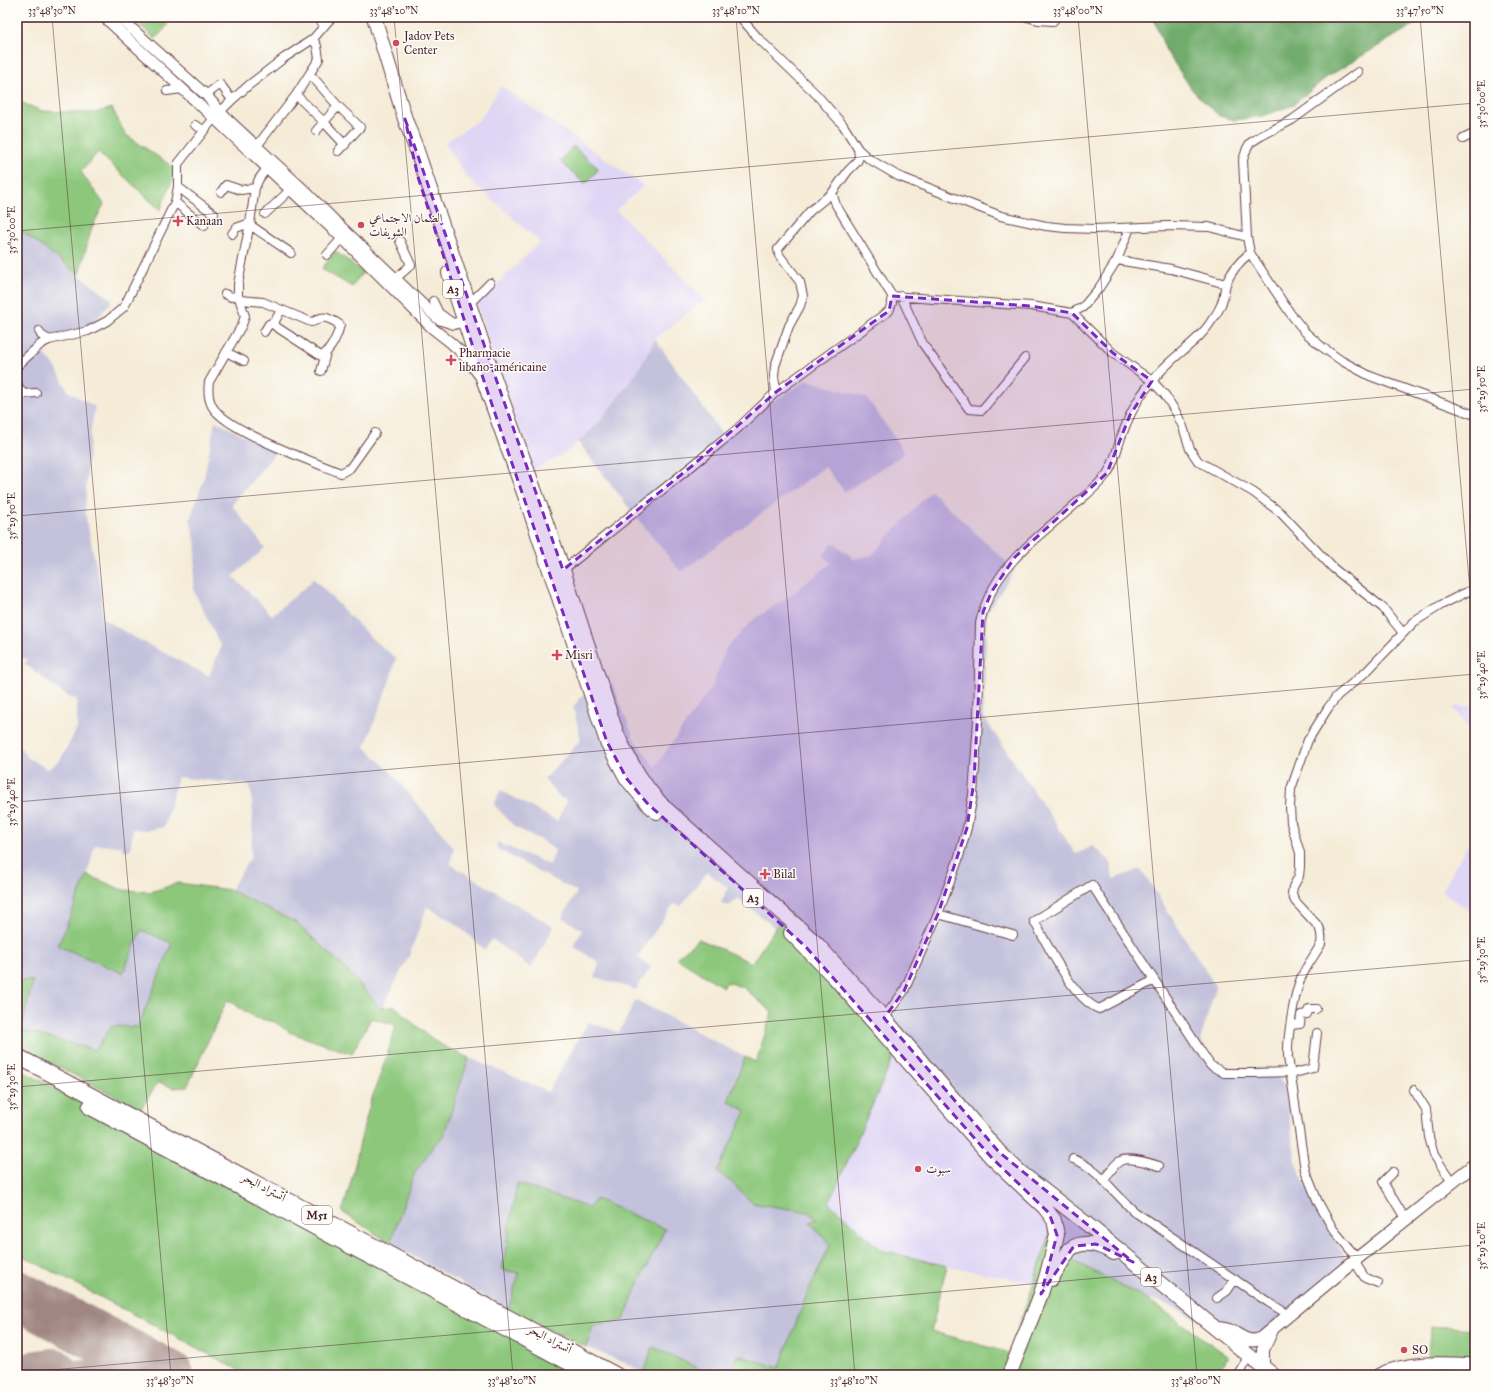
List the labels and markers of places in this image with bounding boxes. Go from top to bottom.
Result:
place label: Jadov Pets Center [402,29,454,57]
marker: Jadov Pets Center [391,38,401,48]
place label: الضمان الاجتماعي الشويفات [369,211,443,240]
place label: Kanaan [186,214,223,228]
marker: Kanaan [173,216,183,226]
marker: الضمان الاجتماعي الشويفات [356,220,366,230]
place label: Pharmacie libano-américaine [459,346,547,374]
marker: Pharmacie libano-américaine [446,355,456,365]
place label: Misri [565,648,594,662]
marker: Misri [552,650,562,660]
place label: Bilal [773,867,797,881]
marker: Bilal [760,869,770,879]
place label: سبوت [926,1162,951,1177]
marker: سبوت [913,1164,923,1174]
place label: SO [1412,1343,1428,1357]
marker: SO [1399,1345,1409,1355]

